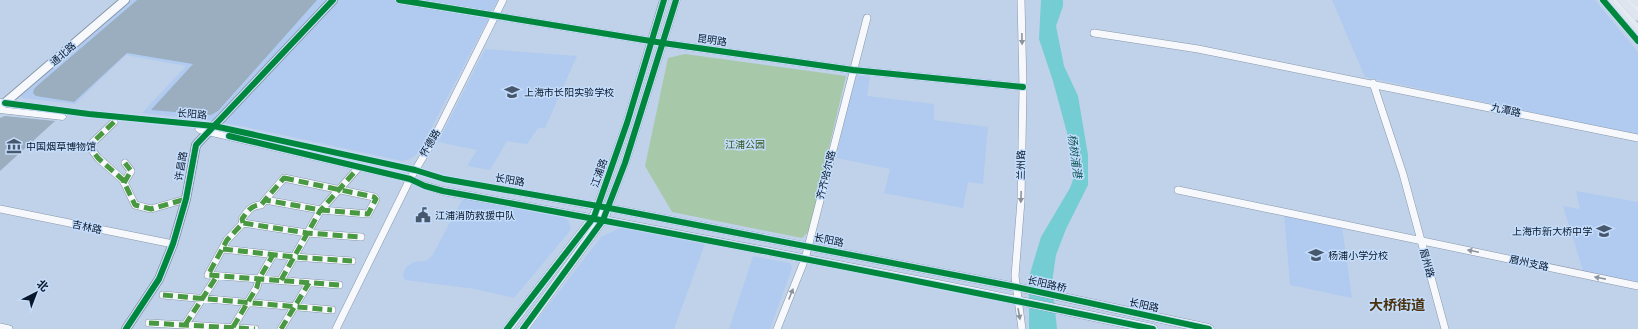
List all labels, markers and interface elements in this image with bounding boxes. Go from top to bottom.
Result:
street label: 昆明路 [696,31,728,49]
one-way arrow [1018,33,1025,45]
street label: 通北路 [47,39,79,69]
school or university icon: 上海市长阳实验学校 [503,83,521,101]
place label: 上海市长阳实验学校 [524,86,614,99]
street label: 九潭路 [1490,101,1522,119]
street label: 长阳路 [176,106,208,122]
street label: 怀德路 [417,127,443,159]
water label: 杨树浦港 [1065,133,1085,181]
museum icon: 中国烟草博物馆 [5,137,23,155]
park label: 江浦公园 [725,138,765,151]
place label: 中国烟草博物馆 [26,140,96,153]
street label: 齐齐哈尔路 [814,149,838,201]
street label: 许昌路 [172,150,190,182]
street label: 兰州路 [1014,150,1028,180]
street label: 江浦路 [588,157,610,189]
street label: 长阳路 [494,171,526,189]
one-way arrow [1017,191,1024,203]
public building icon: 江浦消防救援中队 [414,206,432,224]
place label: 江浦消防救援中队 [435,209,515,222]
street label: 吉林路 [71,218,103,236]
school or university icon: 上海市新大桥中学 [1595,222,1613,240]
place label: 上海市新大桥中学 [1512,225,1592,238]
street label: 长阳路 [813,231,845,249]
school or university icon: 杨浦小学分校 [1307,246,1325,264]
street label: 眉州路 [1417,247,1437,279]
one-way arrow [1466,248,1479,254]
place label: 杨浦小学分校 [1328,249,1388,262]
street label: 眉州支路 [1508,252,1550,274]
north arrow [16,273,56,313]
street label: 长阳路桥 [1026,273,1068,295]
one-way arrow [1594,275,1606,281]
text: 北 [34,277,51,294]
one-way arrow [788,287,794,299]
street label: 长阳路 [1128,296,1160,314]
district label: 大桥街道 [1369,296,1425,314]
one-way arrow [1016,308,1022,321]

